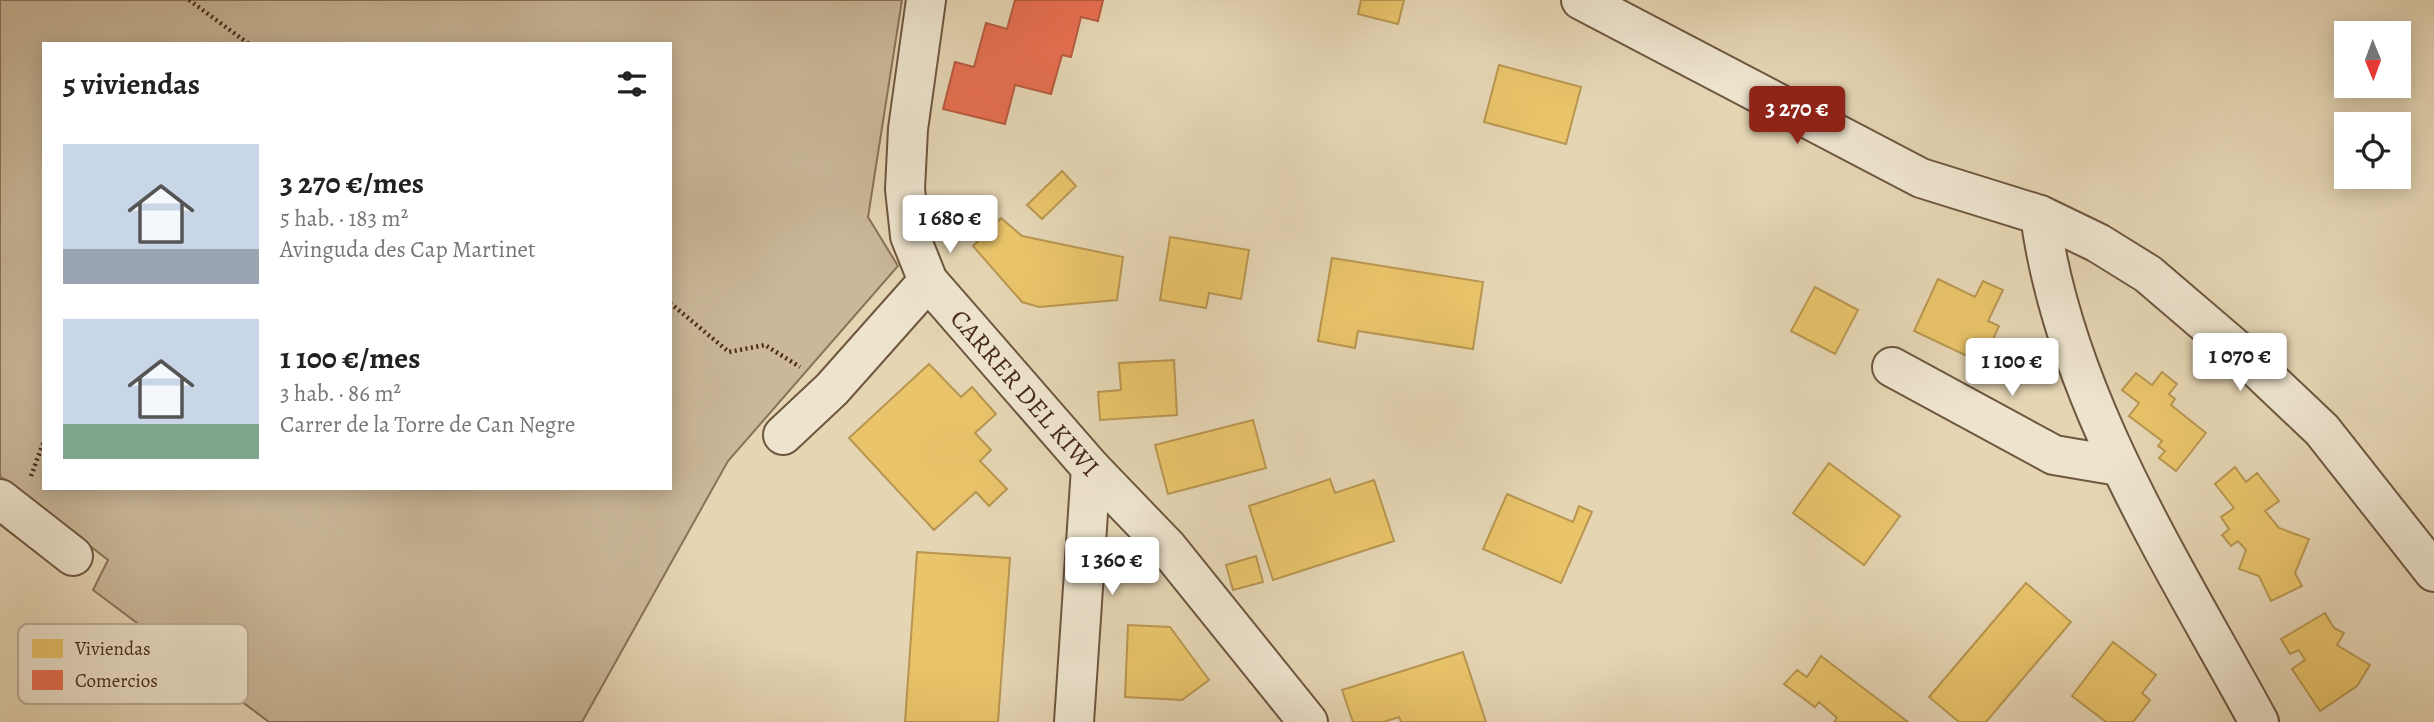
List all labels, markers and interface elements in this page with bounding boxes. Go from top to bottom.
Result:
north arrow [2334,21,2412,98]
map controls [2334,21,2411,189]
text: 5 viviendas [63,64,200,104]
icon: filters [613,65,651,103]
pin: 3 270 € [1732,86,1862,146]
text: 3 270 € [1765,93,1829,124]
button: locate [2334,112,2411,189]
text: 3 270 €/mes [280,163,424,203]
icon: home [119,172,203,256]
pin: 1 680 € [885,196,1015,255]
text: 1 680 € [919,202,981,233]
text: 5 hab. · 183 m² [280,203,408,234]
text: Avinguda des Cap Martinet [280,234,536,265]
street label: CARRER DEL KIWI [943,301,1107,484]
pin: 1 070 € [2175,334,2305,393]
text: 1 100 €/mes [280,338,420,378]
pin: 1 100 € [1947,338,2077,398]
text: 1 070 € [2209,340,2271,371]
text: 1 100 € [1982,345,2042,376]
icon: home [119,347,203,431]
text: 3 hab. · 86 m² [280,378,401,409]
text: Carrer de la Torre de Can Negre [280,409,575,440]
pin: 1 360 € [1047,538,1177,597]
text: 1 360 € [1081,544,1143,575]
legend [18,624,248,704]
text: Viviendas [74,636,151,662]
text: Comercios [75,668,158,694]

